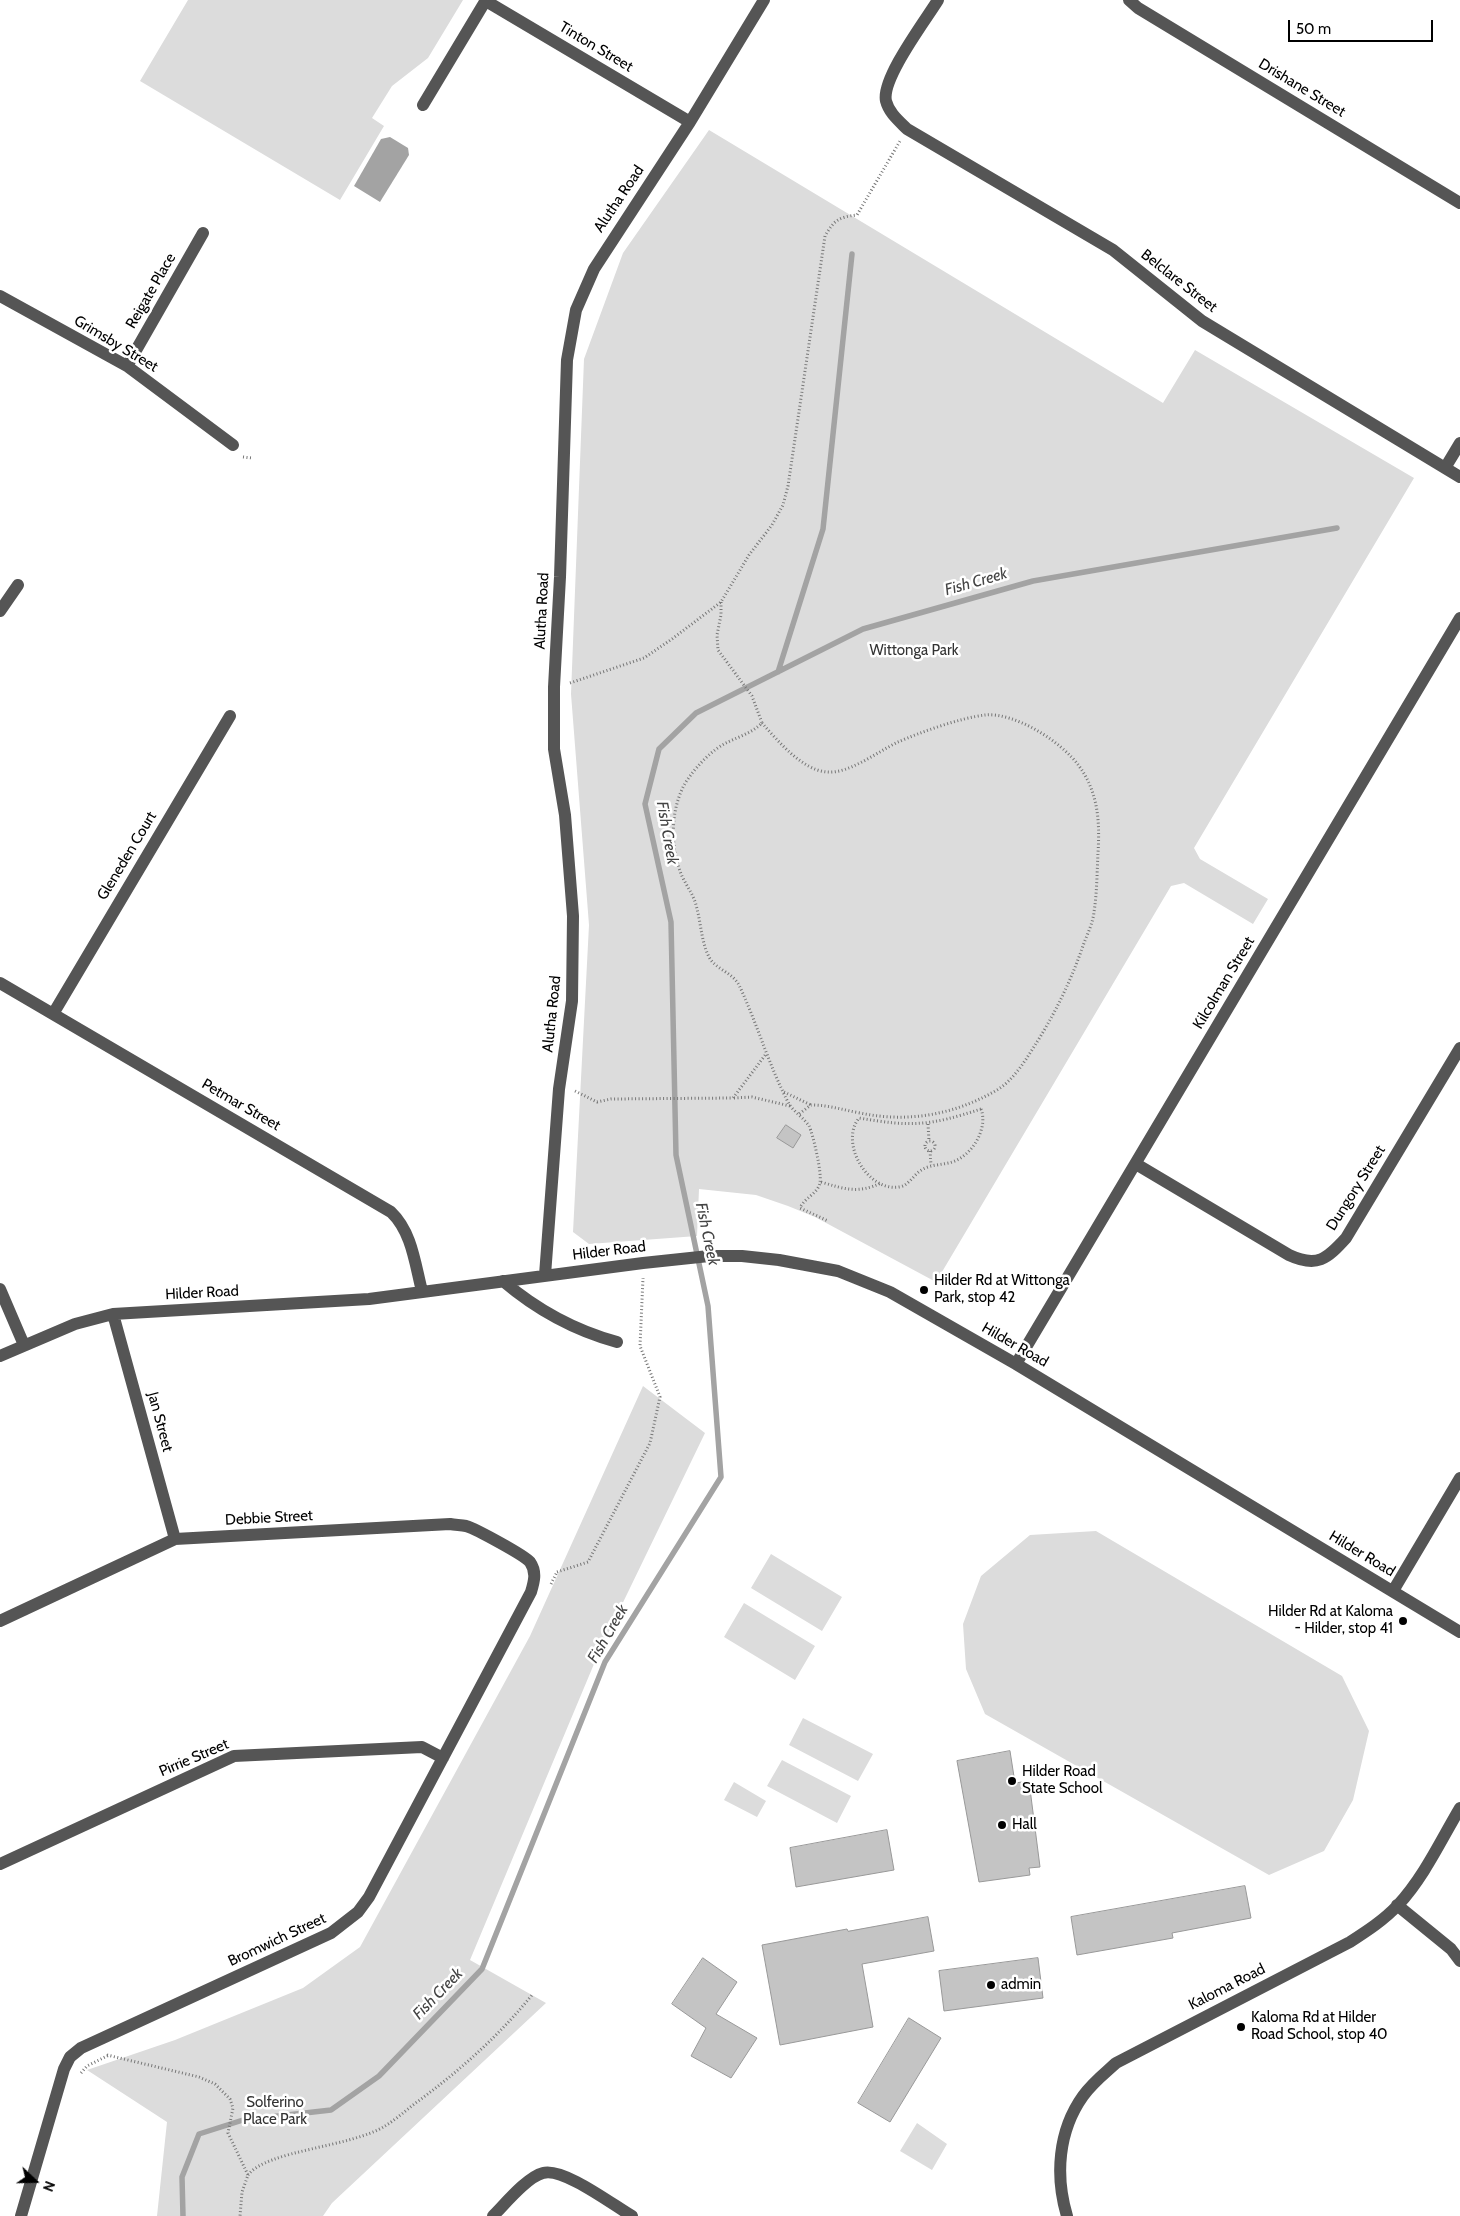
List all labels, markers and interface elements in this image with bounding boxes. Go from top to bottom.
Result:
scale bar [1290,10,1435,42]
street label: Tinton Street [556,18,636,76]
text: 50 m [1296,20,1331,38]
street label: Drishane Street [1255,55,1349,121]
street label: Alutha Road [590,162,648,236]
street label: Belclare Street [1137,246,1221,316]
street label: Reigate Place [122,250,180,332]
street label: Grimsby Street [71,312,161,376]
water label: Fish Creek [943,564,1009,600]
street label: Alutha Road [531,572,553,650]
park label: Wittonga Park [869,642,959,660]
water label: Fish Creek [652,800,682,866]
street label: Gleneden Court [94,809,160,903]
street label: Kilcolman Street [1189,934,1259,1032]
street label: Alutha Road [539,975,565,1053]
street label: Petmar Street [198,1075,284,1135]
street label: Dungory Street [1323,1142,1389,1234]
water label: Fish Creek [691,1201,723,1267]
street label: Hilder Road [571,1238,647,1264]
place label: Hilder Rd at Wittonga Park, stop 42 [934,1272,1070,1307]
street label: Hilder Road [165,1282,239,1304]
marker: Hilder Rd at Wittonga Park, stop 42 [918,1284,930,1296]
street label: Hilder Road [979,1319,1051,1371]
street label: Jan Street [143,1390,177,1454]
street label: Debbie Street [225,1507,313,1529]
street label: Hilder Road [1326,1527,1398,1581]
water label: Fish Creek [584,1601,632,1667]
place label: Hilder Rd at Kaloma - Hilder, stop 41 [1268,1603,1393,1638]
marker: Hilder Rd at Kaloma - Hilder, stop 41 [1397,1615,1409,1627]
street label: Pirrie Street [156,1735,232,1781]
place label: Hilder Road State School [1022,1763,1102,1798]
marker: Hilder Road State School [1006,1775,1018,1787]
place label: Hall [1012,1816,1037,1834]
marker: Hall [996,1819,1008,1831]
street label: Bromwich Street [225,1910,329,1970]
street label: Kaloma Road [1186,1960,1268,2014]
water label: Fish Creek [409,1964,467,2024]
place label: admin [1001,1976,1041,1994]
marker: admin [985,1979,997,1991]
place label: Kaloma Rd at Hilder Road School, stop 40 [1251,2009,1388,2044]
marker: Kaloma Rd at Hilder Road School, stop 40 [1235,2021,1247,2033]
park label: Solferino Place Park [243,2094,307,2129]
north arrow [10,2156,60,2206]
text: N [39,2179,59,2194]

